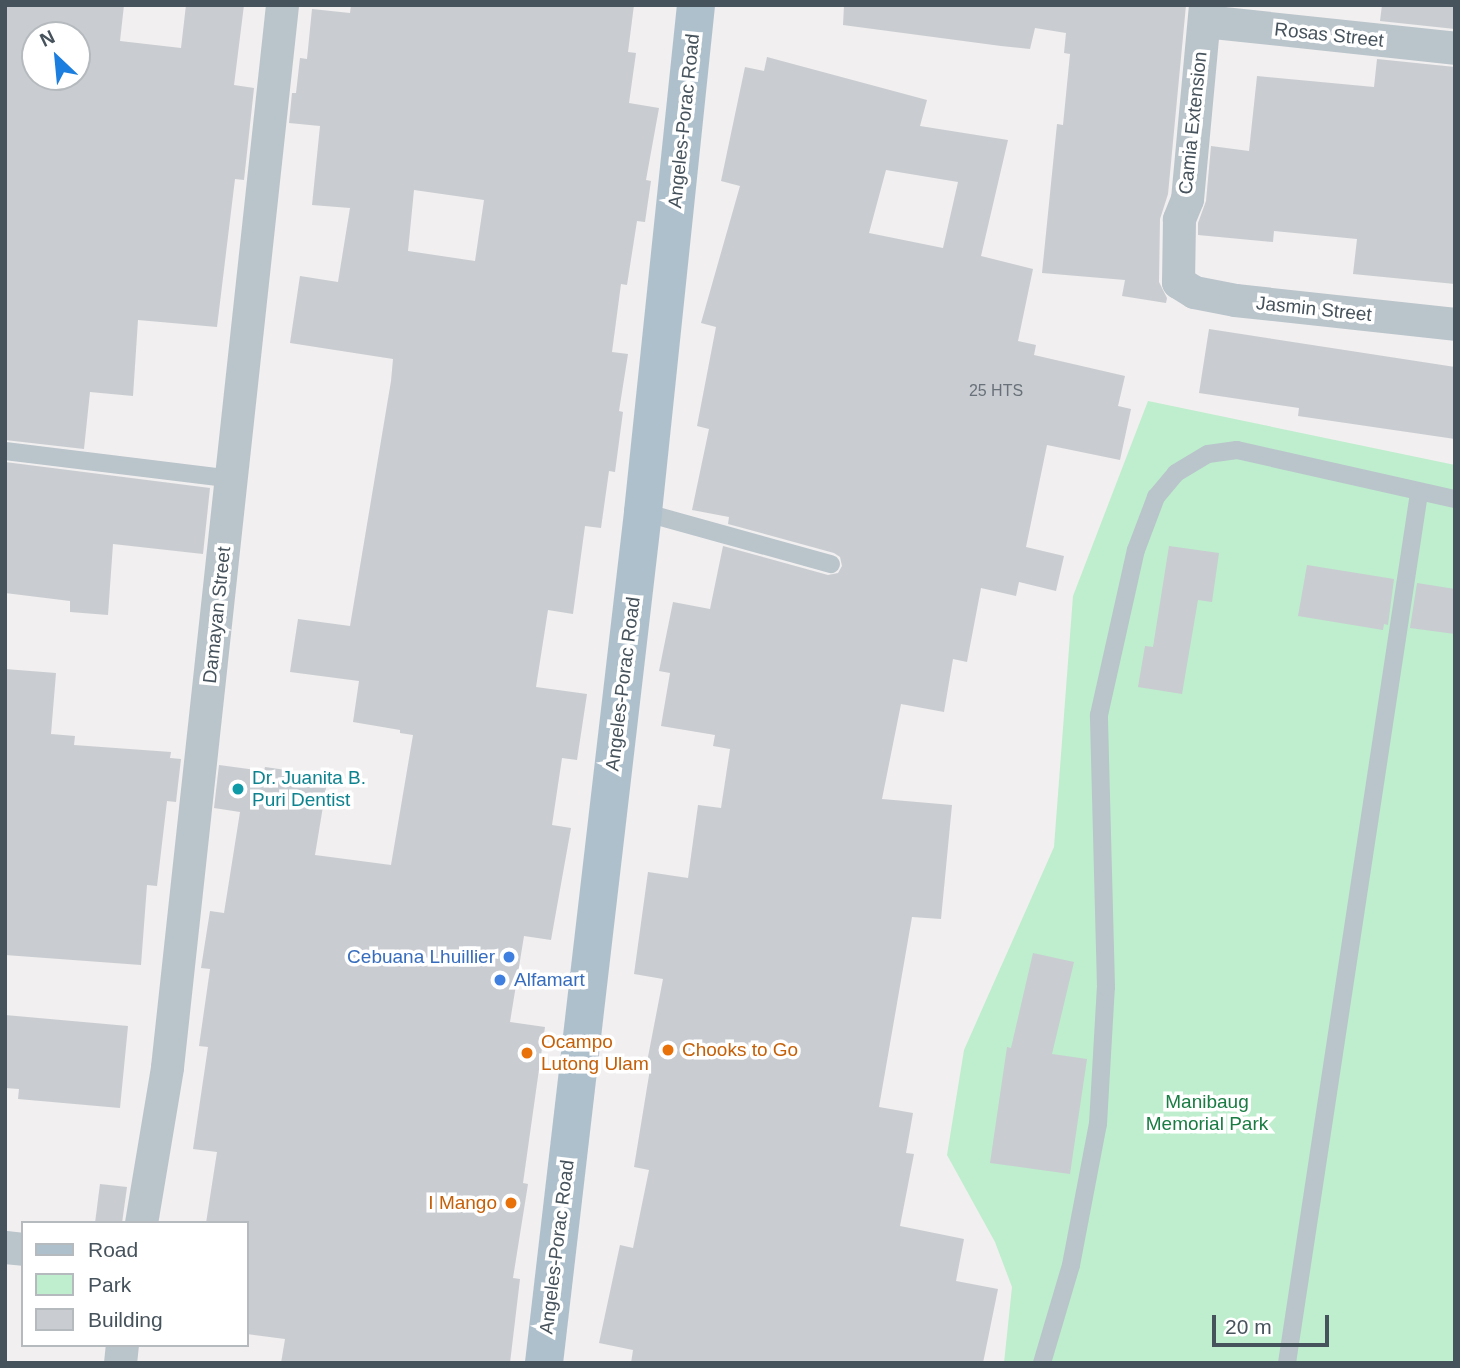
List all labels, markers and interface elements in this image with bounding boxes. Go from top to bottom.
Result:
street label: Rosas Street [1273,18,1385,52]
north arrow [21,21,91,91]
text: N [37,26,58,51]
street label: Angeles-Porac Road [663,33,705,209]
street label: Camia Extension [1174,50,1212,196]
street label: Jasmin Street [1255,292,1373,326]
house number: 25 HTS [969,381,1023,401]
street label: Damayan Street [198,546,236,684]
street label: Angeles-Porac Road [601,596,645,772]
place label: Dr. Juanita B. Puri Dentist [252,767,366,811]
marker: Dr. Juanita B. Puri Dentist [230,781,246,797]
place label: Cebuana Lhuillier [347,946,495,968]
marker: Cebuana Lhuillier [501,949,517,965]
place label: Alfamart [514,969,585,991]
marker: Alfamart [492,972,508,988]
place label: Ocampo Lutong Ulam [541,1031,649,1075]
place label: Chooks to Go [682,1039,798,1061]
marker: Chooks to Go [660,1042,676,1058]
marker: Ocampo Lutong Ulam [519,1045,535,1061]
park label: Manibaug Memorial Park [1146,1091,1268,1135]
street label: Angeles-Porac Road [535,1159,579,1335]
place label: I Mango [428,1192,497,1214]
marker: I Mango [503,1195,519,1211]
legend [21,1221,248,1347]
text: Road [88,1238,138,1261]
text: Park [88,1273,131,1296]
scale bar [1215,1302,1332,1346]
text: Building [88,1308,163,1331]
text: 20 m [1225,1315,1272,1338]

